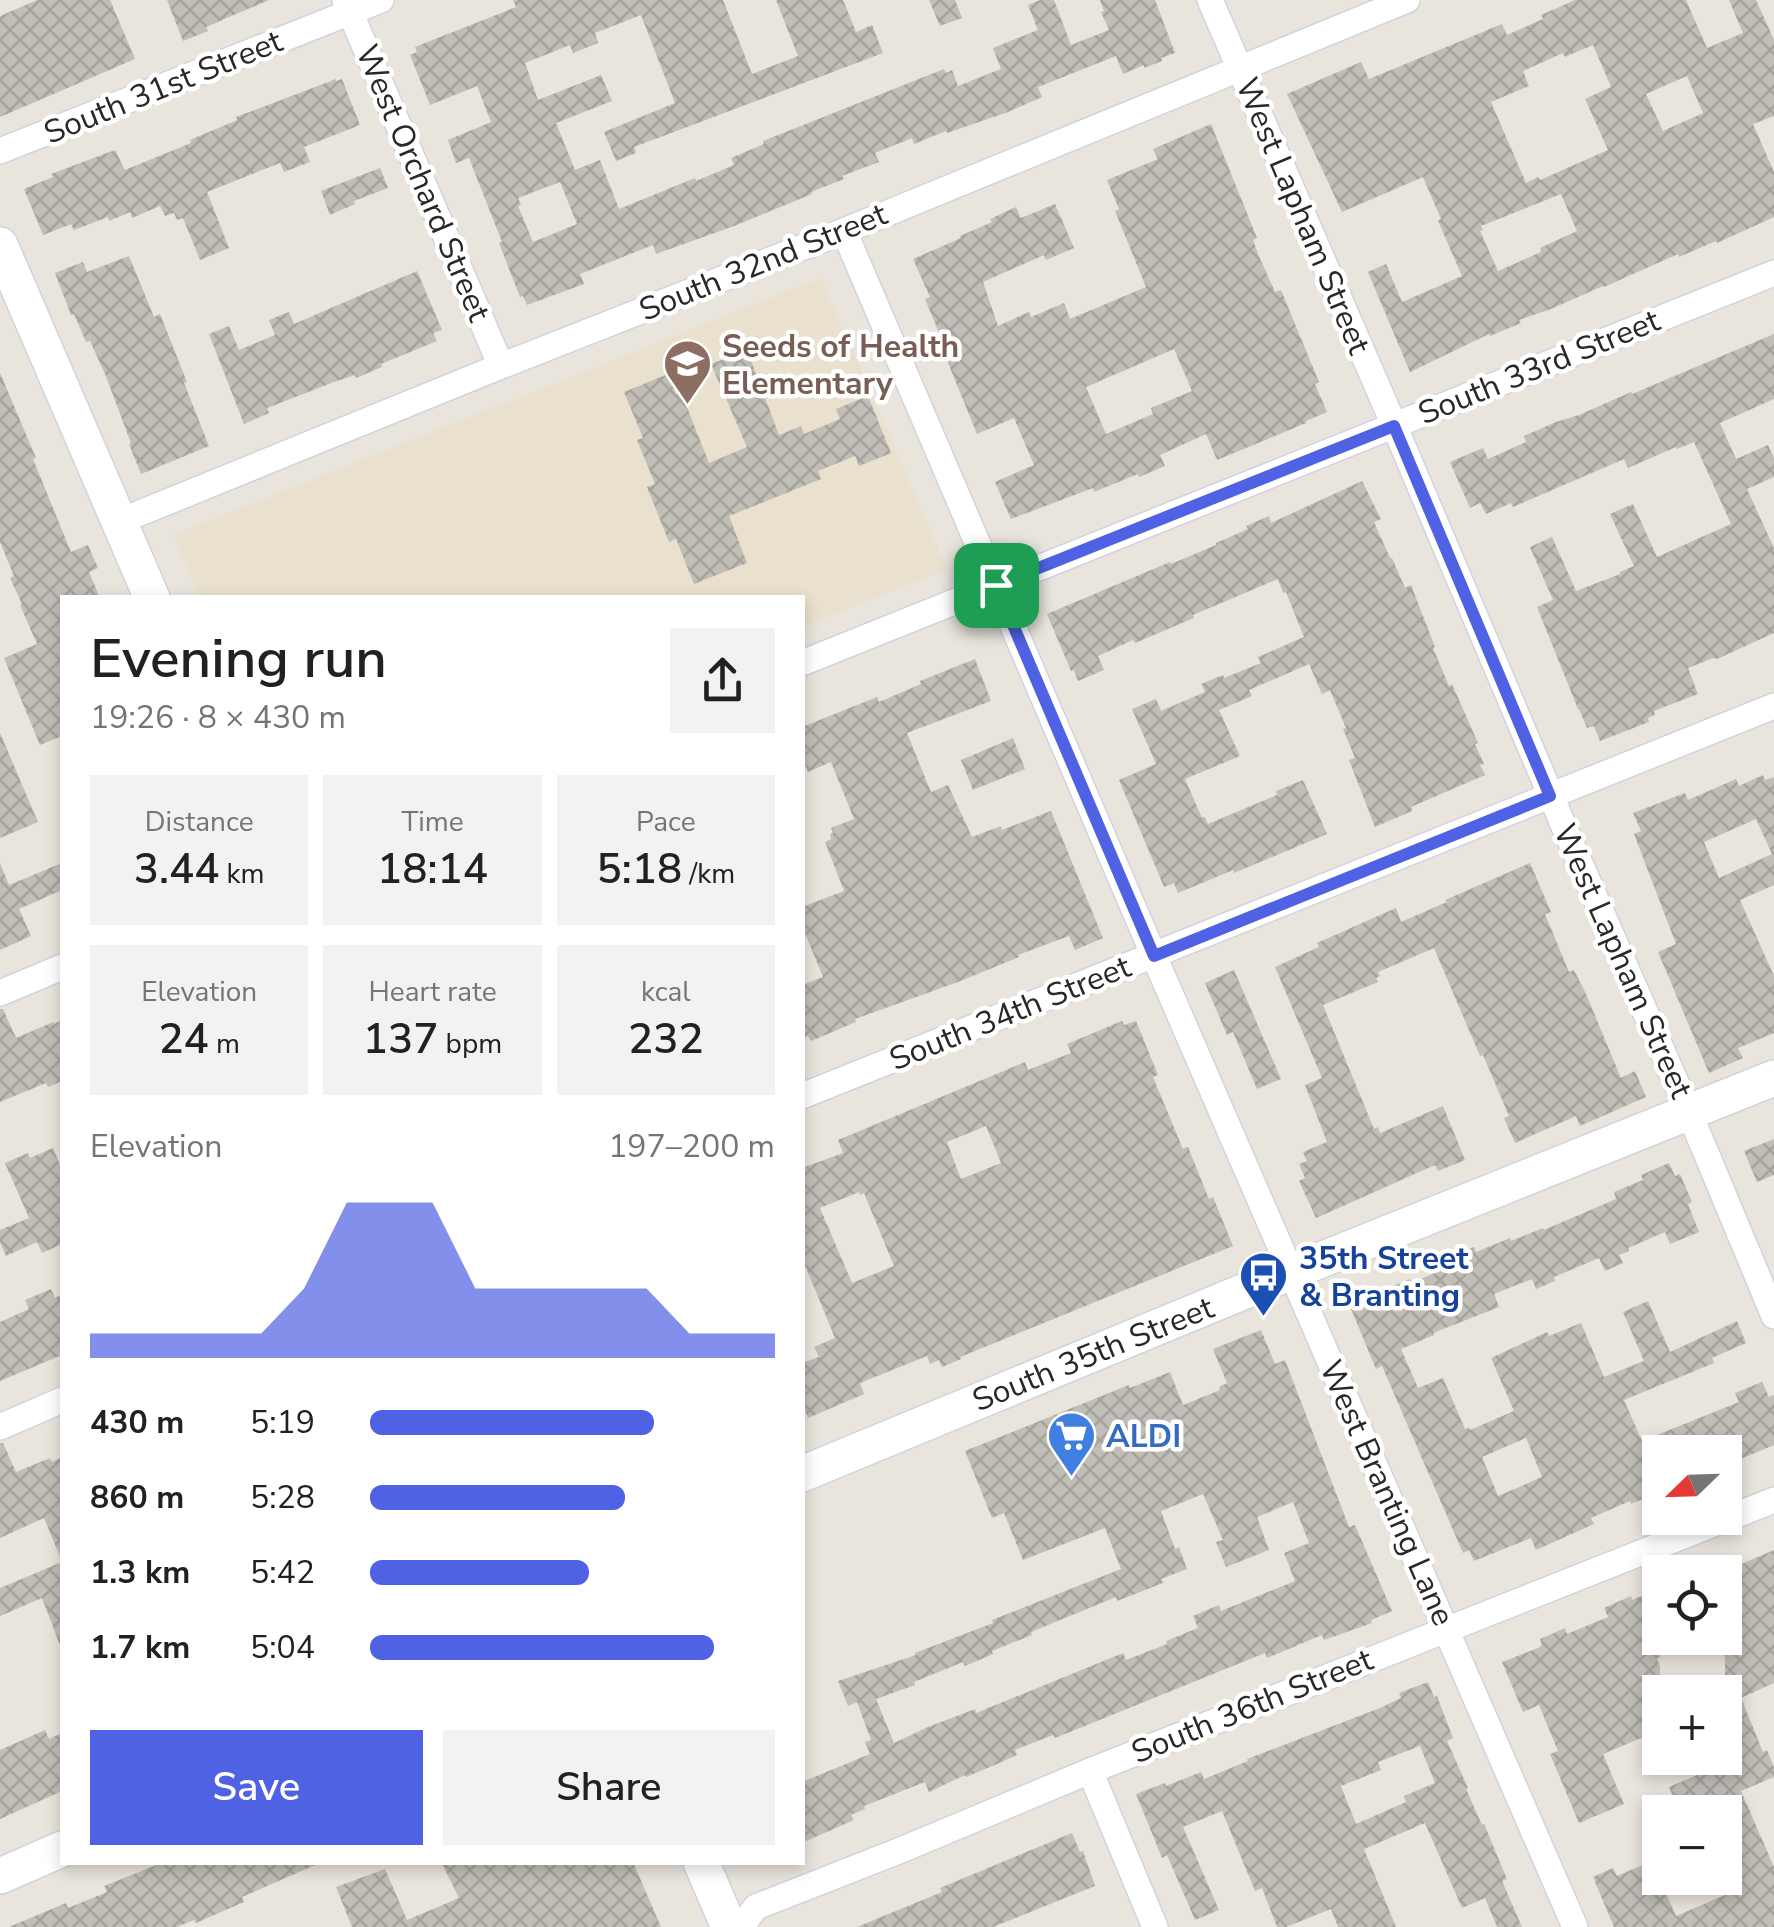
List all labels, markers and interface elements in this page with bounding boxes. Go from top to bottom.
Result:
street label: South 31st Street [37,19,289,154]
street label: West Orchard Street [345,38,501,328]
street label: West Lapham Street [1225,71,1381,361]
street label: South 32nd Street [633,192,894,331]
street label: South 33rd Street [1412,299,1667,435]
place label: Seeds of Health Elementary [722,325,959,405]
school or university icon: Seeds of Health Elementary [661,338,713,406]
pin [954,543,1039,628]
icon: arrive [969,558,1024,613]
text: Evening run [90,621,387,696]
button: share [670,628,775,733]
text: 19:26 · 8 × 430 m [90,696,346,739]
text: Distance [145,803,254,841]
text: Time [401,803,464,841]
text: Pace [636,803,696,841]
street label: West Lapham Street [1543,817,1703,1106]
text: 3.44 [134,841,219,898]
text: 18:14 [377,841,488,898]
text: 5:18 [597,841,682,898]
text: km [219,855,265,893]
text: /km [682,855,735,893]
street label: South 34th Street [883,945,1138,1081]
text: Elevation [141,973,257,1011]
text: Heart rate [368,973,497,1011]
text: kcal [641,973,691,1011]
text: 24 [158,1011,209,1068]
text: 137 [363,1011,438,1068]
text: 232 [628,1011,704,1068]
text: m [209,1025,240,1063]
text: bpm [438,1025,502,1063]
text: Elevation [90,1125,223,1168]
text: 197–200 m [608,1125,775,1168]
place label: 35th Street & Branting [1299,1237,1469,1317]
bus stop icon: 35th Street & Branting [1238,1250,1290,1318]
street label: South 35th Street [966,1286,1221,1422]
street label: West Branting Lane [1309,1353,1465,1633]
text: 430 m [90,1401,184,1444]
text: 5:19 [250,1401,315,1444]
supermarket icon: ALDI [1045,1410,1097,1478]
place label: ALDI [1106,1415,1181,1458]
north arrow [1642,1435,1742,1535]
map controls [1642,1435,1742,1895]
text: 860 m [90,1476,184,1519]
text: 5:28 [250,1476,315,1519]
text: 1.3 km [90,1551,190,1594]
text: 5:42 [250,1551,315,1594]
button: locate [1642,1555,1742,1655]
text: 1.7 km [90,1626,190,1669]
text: 5:04 [250,1626,315,1669]
street label: South 36th Street [1125,1638,1380,1774]
button: + [1642,1675,1742,1775]
button: Save [90,1730,423,1845]
button: Share [443,1730,775,1845]
button: − [1642,1795,1742,1895]

